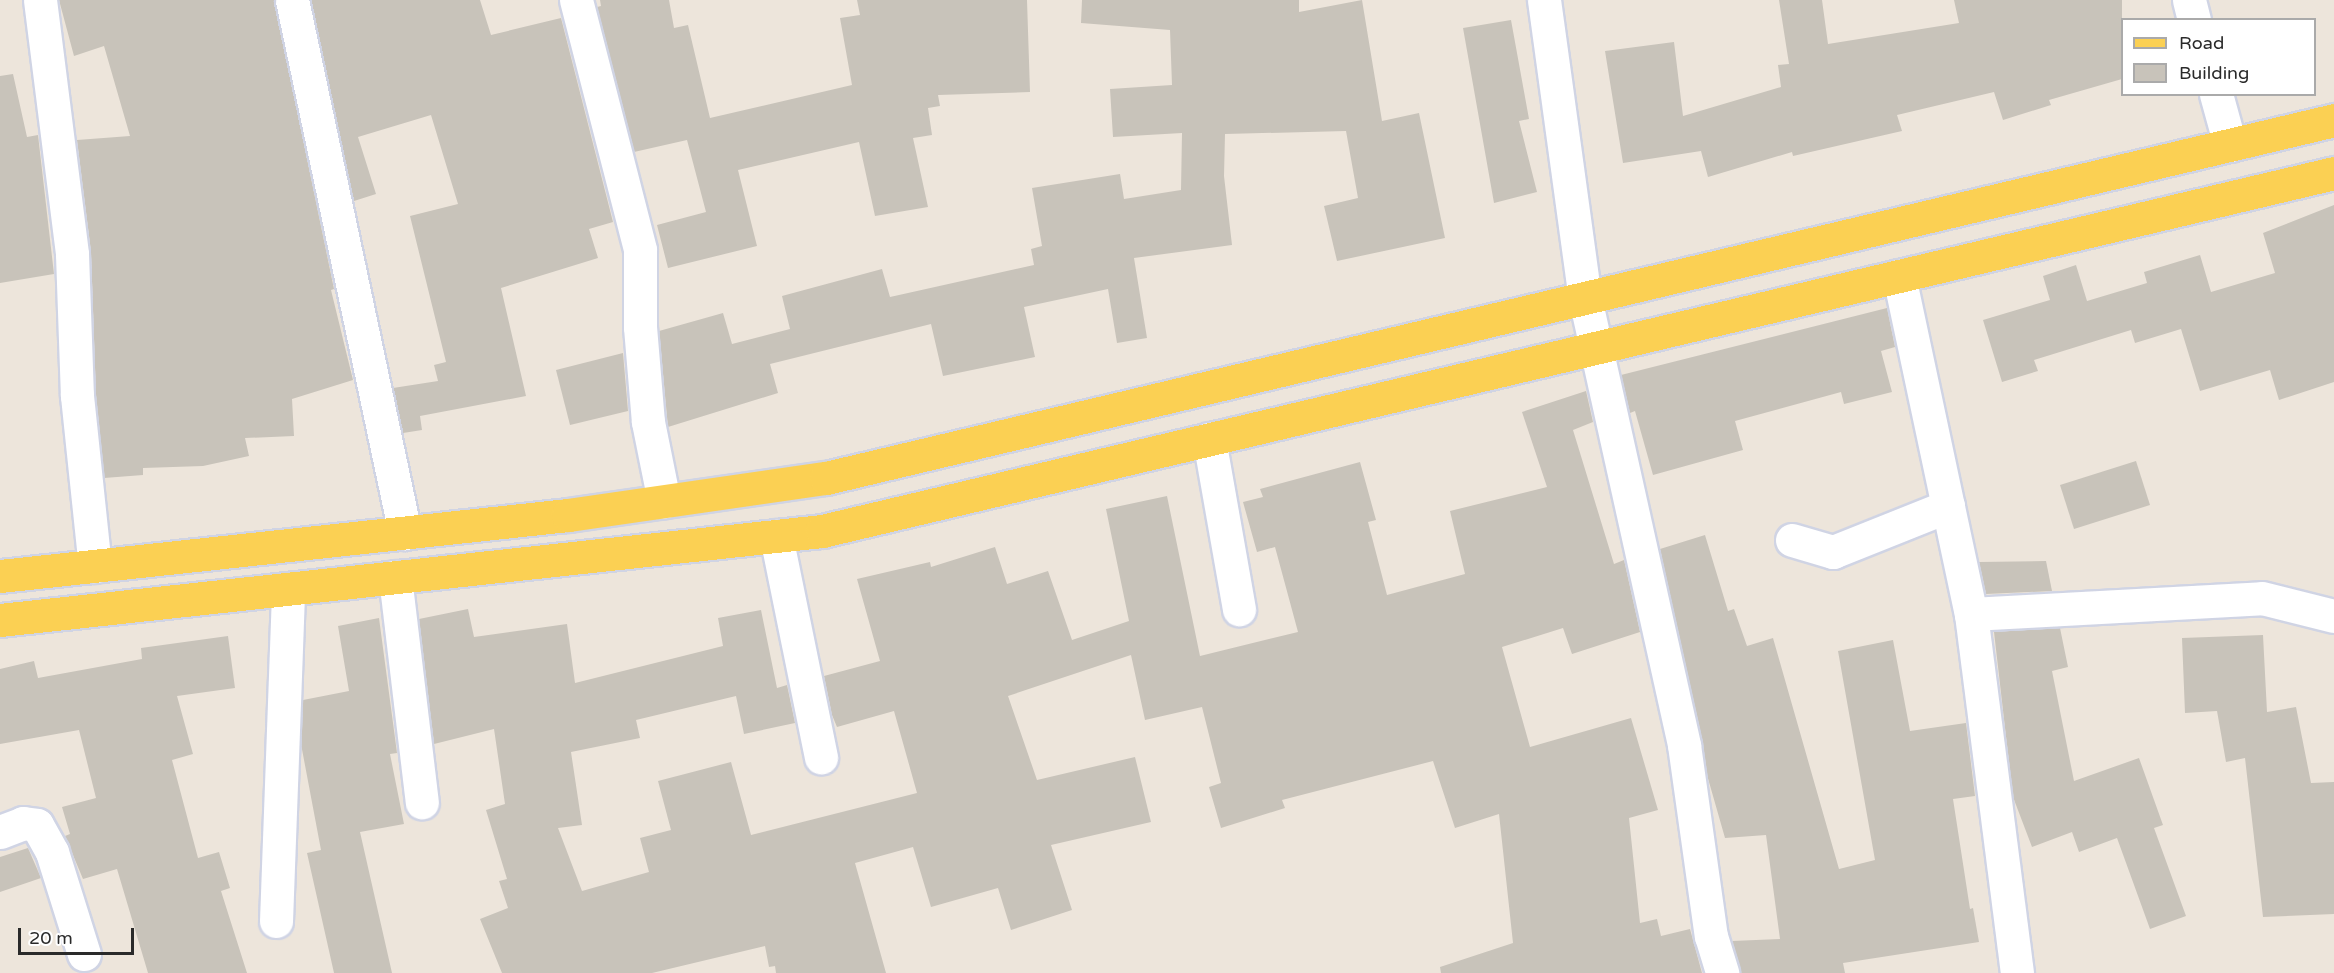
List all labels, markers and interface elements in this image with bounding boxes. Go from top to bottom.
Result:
legend [2121,18,2316,96]
text: Road [2179,32,2224,54]
text: Building [2179,62,2249,84]
scale bar [21,916,136,954]
text: 20 m [29,927,73,949]

